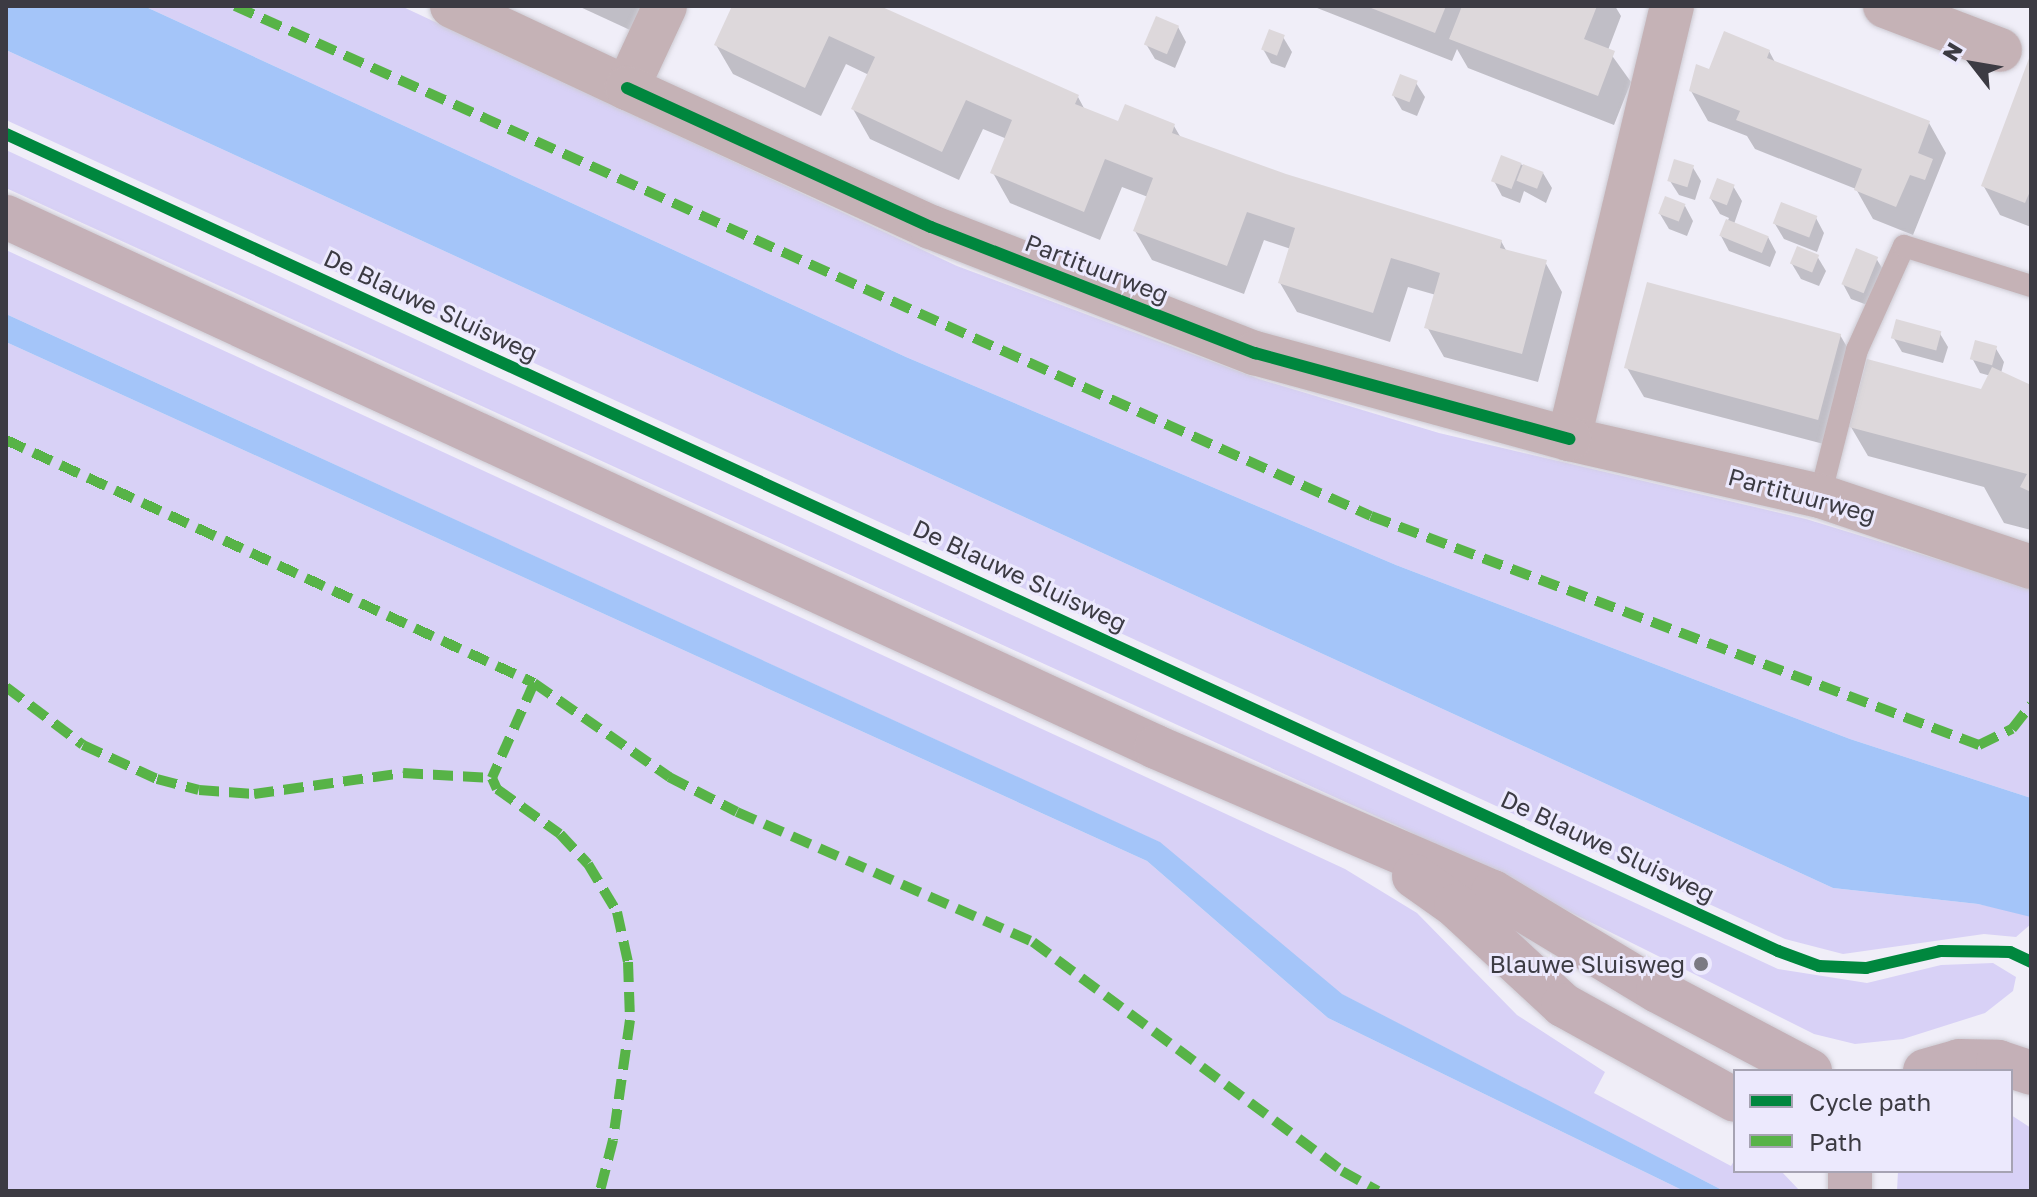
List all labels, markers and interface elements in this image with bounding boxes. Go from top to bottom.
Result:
north arrow [1933,24,2013,104]
text: N [1936,37,1968,66]
street label: Partituurweg [1021,227,1173,309]
street label: De Blauwe Sluisweg [320,243,542,367]
street label: Partituurweg [1725,462,1879,528]
street label: De Blauwe Sluisweg [909,513,1131,637]
street label: De Blauwe Sluisweg [1497,784,1719,908]
place label: Blauwe Sluisweg [1489,950,1685,978]
marker: Blauwe Sluisweg [1692,955,1710,973]
legend [1733,1069,2013,1173]
text: Cycle path [1809,1087,1931,1116]
text: Path [1809,1127,1862,1156]

